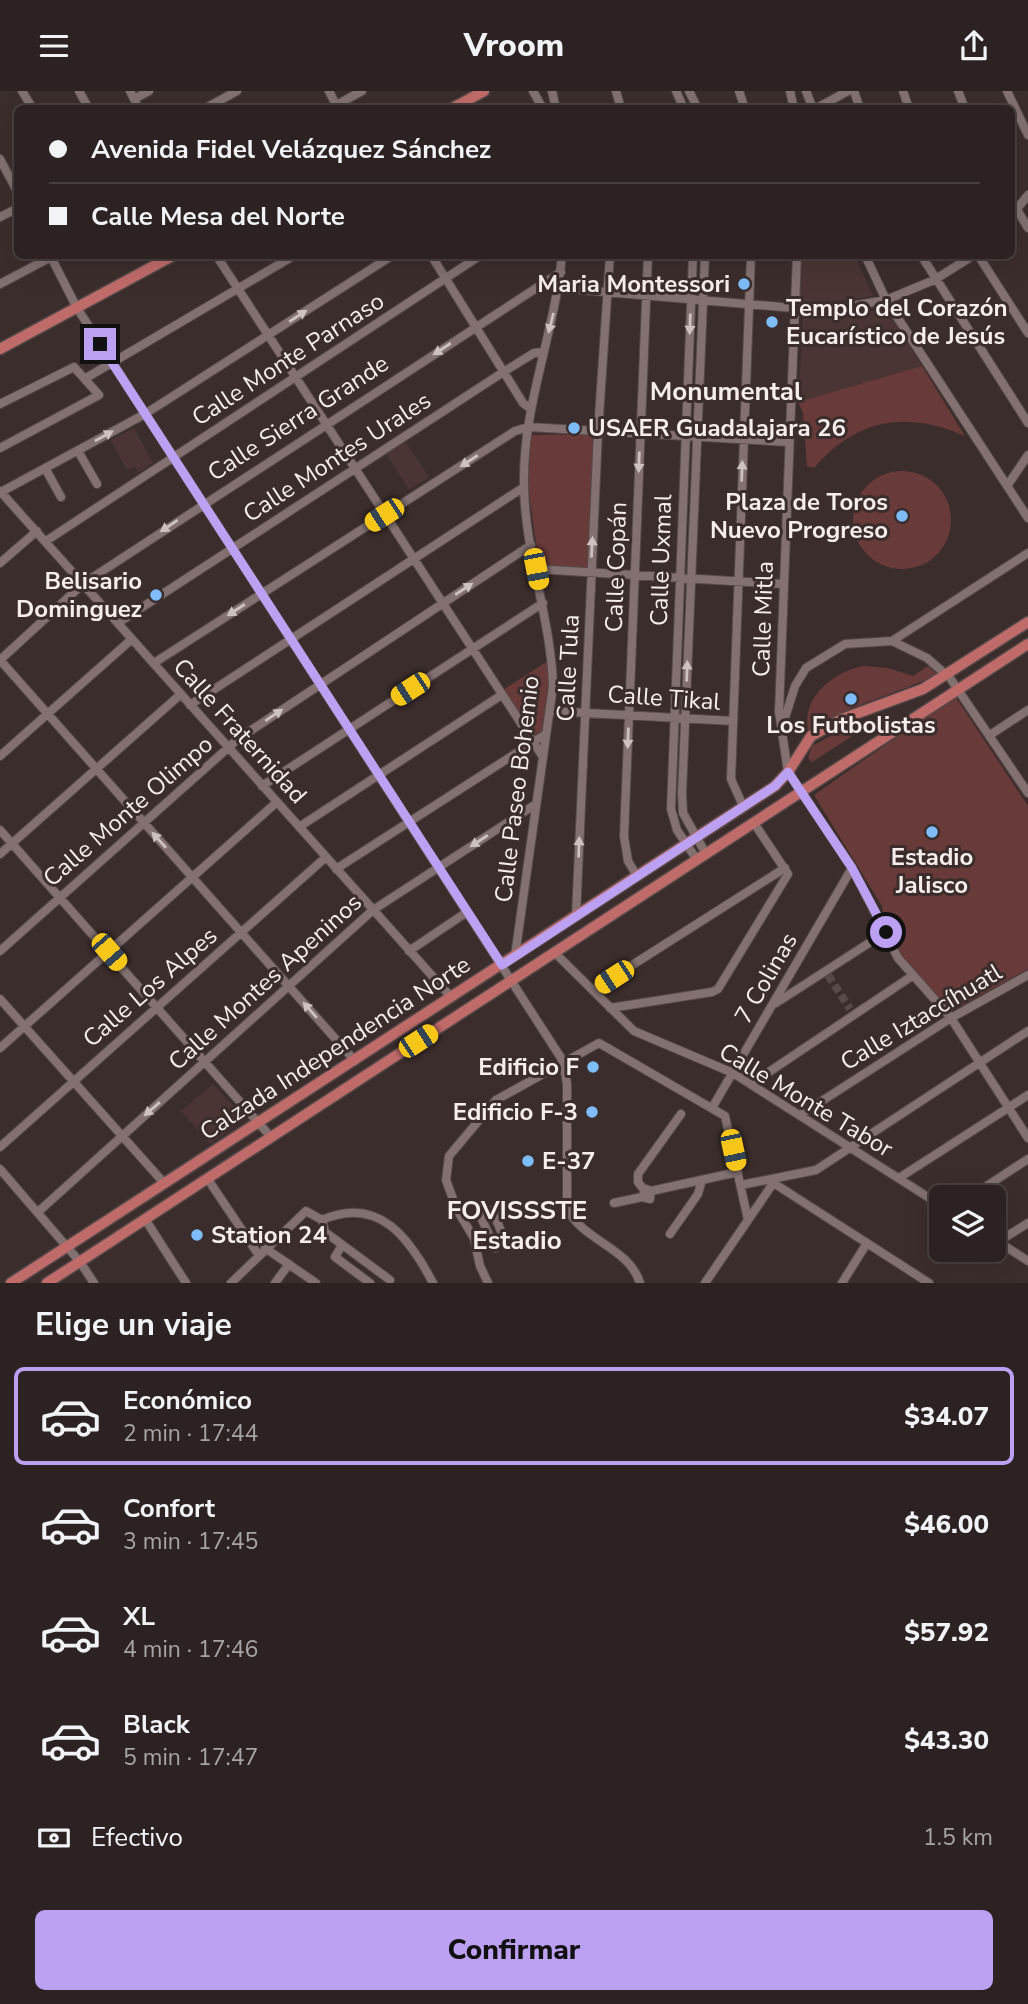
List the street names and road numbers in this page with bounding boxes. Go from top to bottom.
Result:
street label: Calle Monte Parnaso [186,285,390,433]
street label: Calle Sierra Grande [201,348,395,488]
street label: Calle Montes Urales [237,384,437,530]
street label: Calle Uxmal [643,494,679,626]
street label: Calle Copán [598,501,634,633]
street label: Calle Mitla [745,561,781,677]
street label: Calle Tula [549,613,587,723]
street label: Calle Fraternidad [166,651,314,811]
street label: Calle Paseo Bohemio [487,674,547,904]
street label: Calle Tikal [606,678,722,718]
street label: Calle Monte Olimpo [36,728,220,894]
street label: Calle Montes Apeninos [161,887,369,1077]
street label: Calle Los Alpes [76,920,224,1054]
street label: 7 Colinas [727,927,805,1029]
street label: Calzada Independencia Norte [194,948,476,1148]
street label: Calle Iztaccíhuatl [834,956,1008,1078]
street label: Calle Monte Tabor [713,1035,899,1165]

